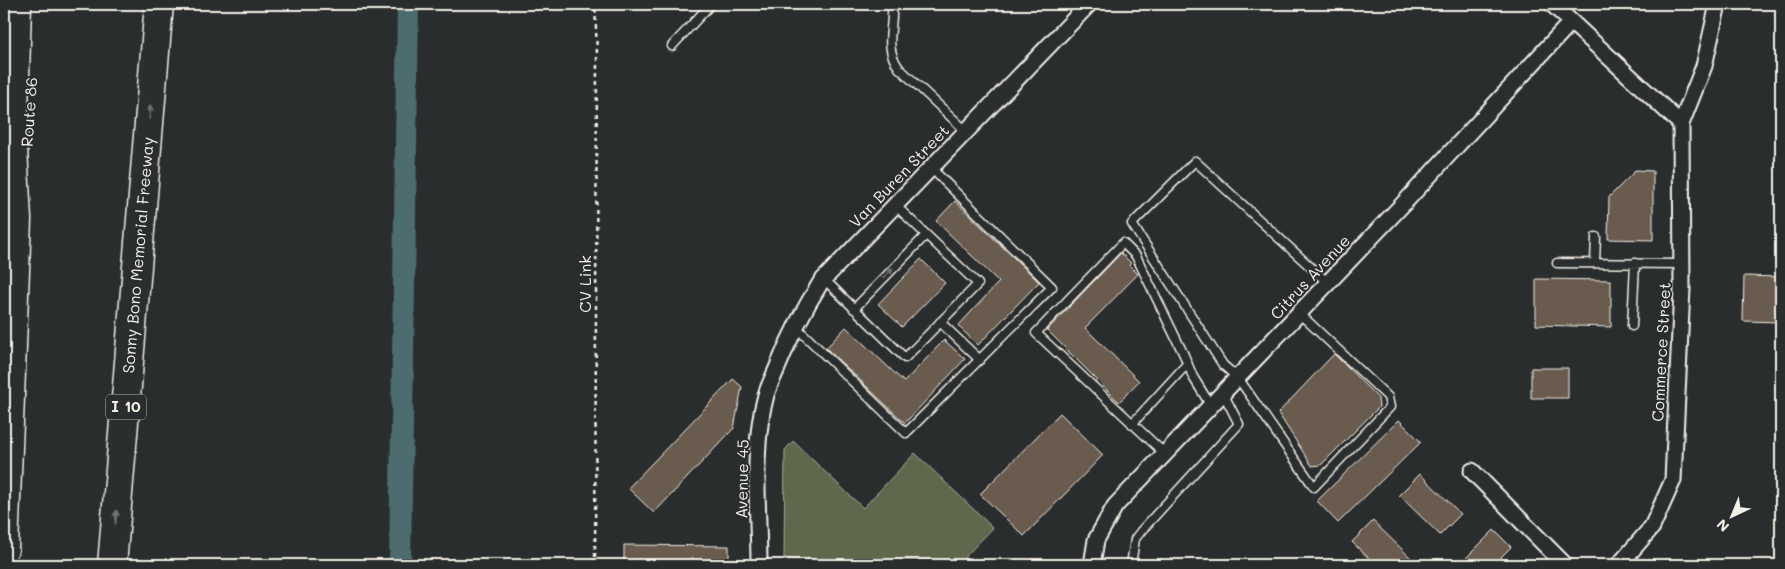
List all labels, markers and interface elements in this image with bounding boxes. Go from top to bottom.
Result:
street label: Route 86 [16,76,41,148]
one-way arrow [147,104,155,120]
street label: Van Buren Street [844,120,953,232]
street label: Sonny Bono Memorial Freeway [117,136,158,374]
street label: Citrus Avenue [1265,230,1354,323]
street label: CV Link [574,255,595,313]
one-way arrow [882,268,894,280]
street label: Commerce Street [1646,282,1675,422]
road number: I 10 [106,394,146,420]
street label: Avenue 45 [730,439,753,519]
north arrow [1708,492,1758,542]
one-way arrow [112,508,120,524]
text: N [1712,515,1733,536]

